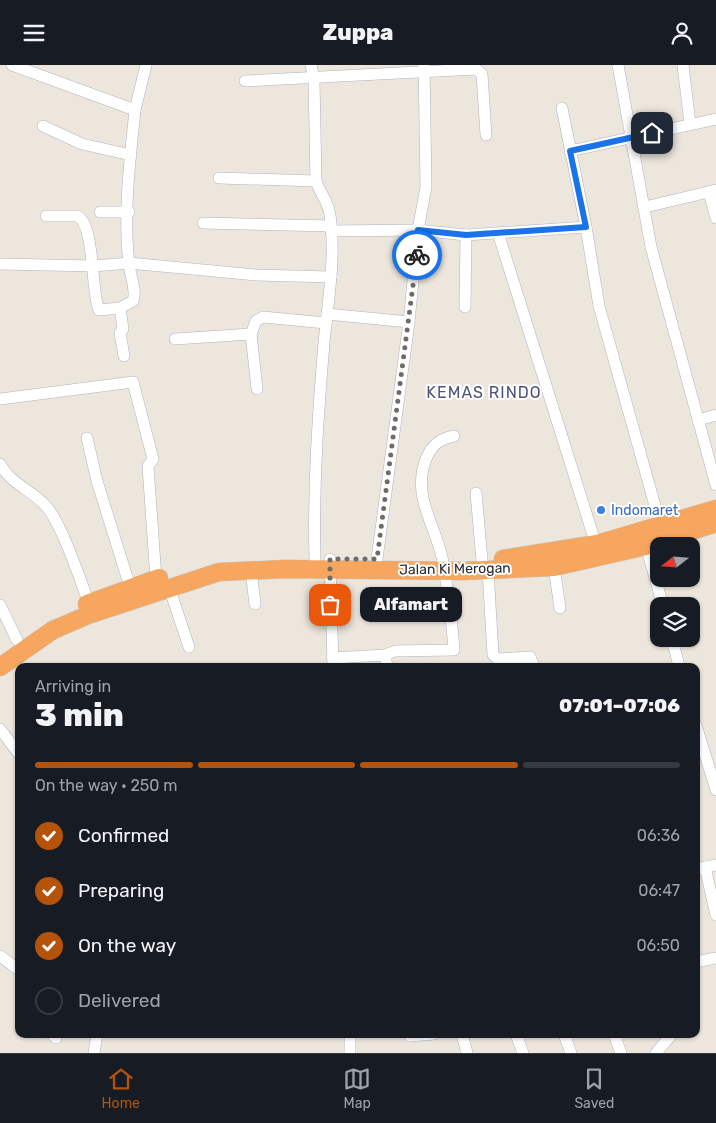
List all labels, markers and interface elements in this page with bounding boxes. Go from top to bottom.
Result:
icon: menu [20,19,48,47]
text: Zuppa [323,19,393,46]
icon: person [668,19,696,47]
pin [631,112,673,154]
icon: home [638,119,666,147]
courier [392,230,442,280]
icon: bike [403,241,431,269]
district label: KEMAS RINDO [426,383,542,402]
place label: Indomaret [611,502,679,519]
marker: Indomaret [595,504,607,516]
north arrow [650,537,700,587]
map controls [650,537,700,647]
street label: Jalan Ki Merogan [399,560,511,578]
pin [309,584,351,626]
callout: Alfamart [360,587,462,623]
icon: bag [316,591,344,619]
text: Alfamart [374,595,448,614]
button: layers [650,597,700,647]
text: Arriving in [35,677,111,696]
text: 07:01–07:06 [559,694,680,717]
text: 3 min [35,696,124,734]
text: On the way · 250 m [35,776,178,795]
icon: check [35,822,63,850]
text: Confirmed [78,824,169,847]
text: 06:36 [637,826,680,845]
icon: check [35,877,63,905]
text: Preparing [78,879,164,902]
text: 06:47 [638,881,680,900]
icon: check [35,932,63,960]
text: On the way [78,934,176,957]
text: 06:50 [636,936,680,955]
text: Delivered [78,989,161,1012]
tab: Home [102,1065,140,1112]
tab: Map [343,1065,371,1112]
tab: Saved [574,1065,614,1112]

